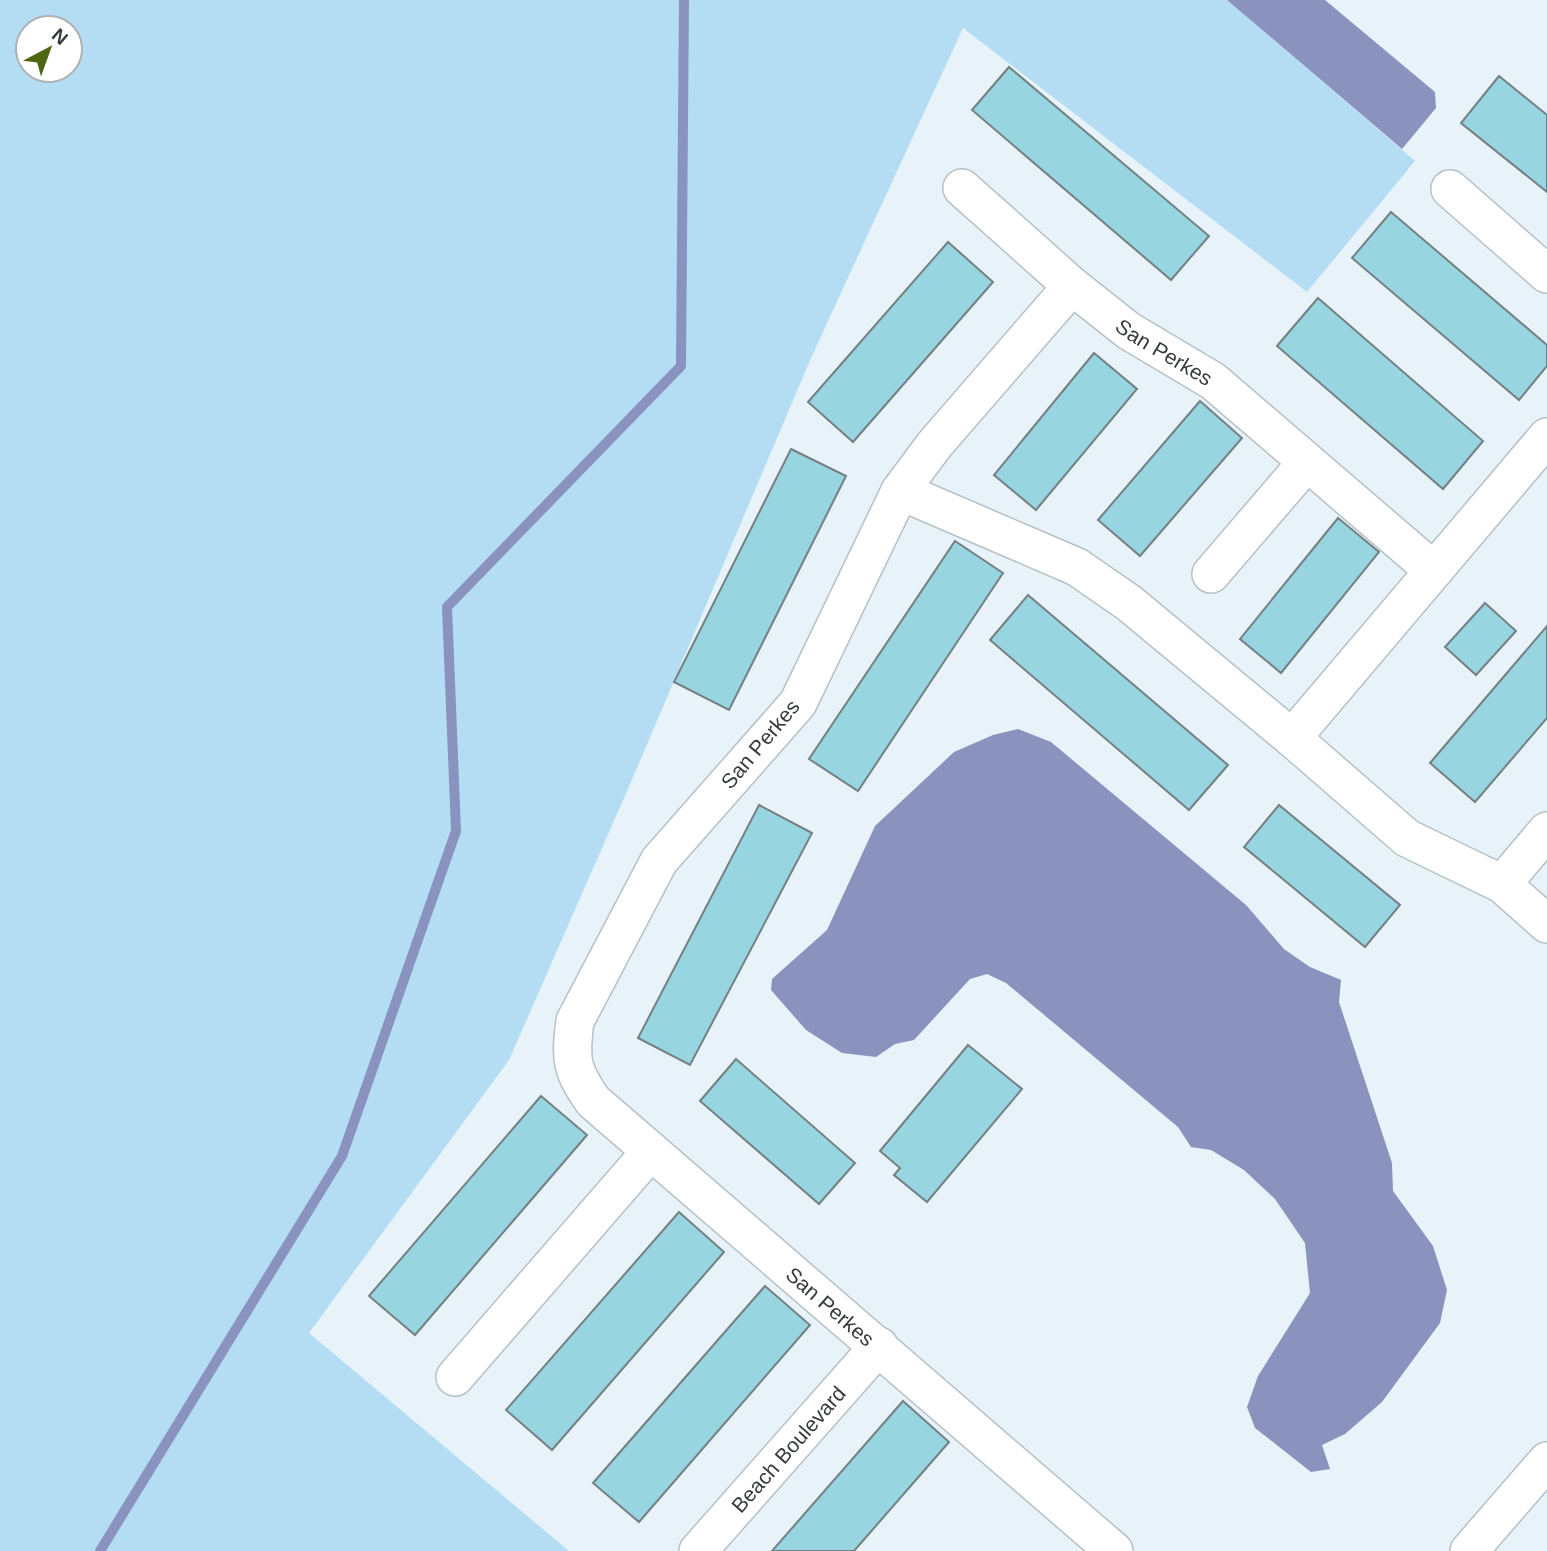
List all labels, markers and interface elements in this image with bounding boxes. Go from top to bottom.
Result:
north arrow [14,14,84,84]
text: N [48,24,72,49]
street label: San Perkes [1111,314,1217,390]
street label: San Perkes [716,695,804,793]
street label: San Perkes [782,1262,879,1350]
street label: Beach Boulevard [726,1381,850,1517]

